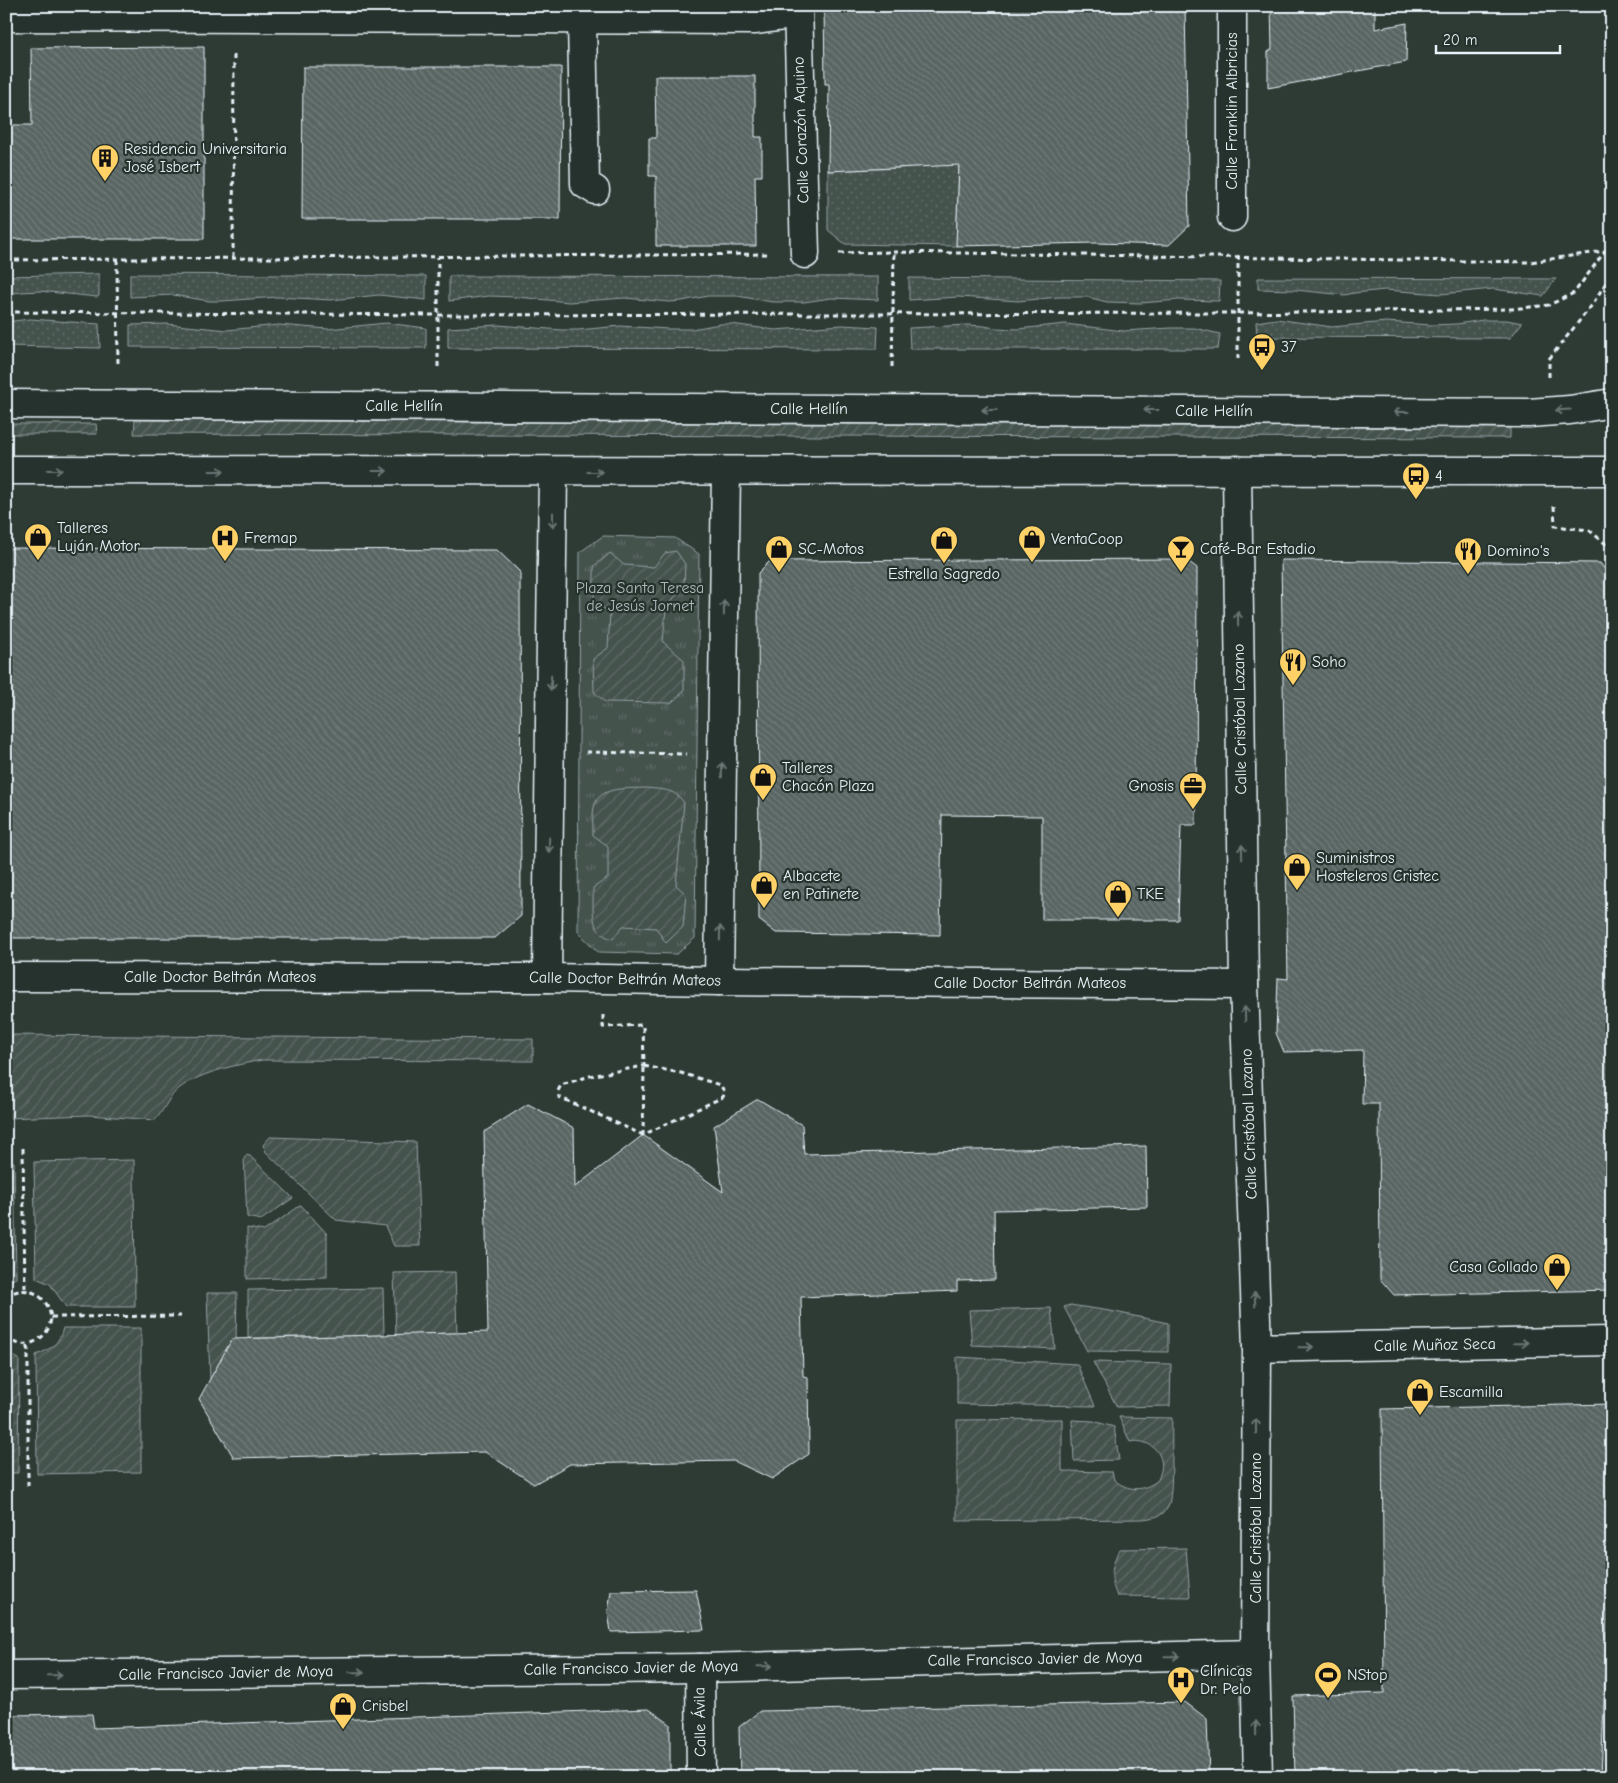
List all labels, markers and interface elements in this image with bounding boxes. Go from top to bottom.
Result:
scale bar [1436,22,1559,54]
text: 20 m [1443,31,1477,49]
street label: Calle Franklin Albricias [1223,32,1241,190]
street label: Calle Corazón Aquino [789,56,813,204]
place label: Residencia Universitaria José Isbert [124,140,287,176]
building icon: Residencia Universitaria José Isbert [90,143,120,182]
bus stop icon: 37 [1247,332,1277,371]
place label: 37 [1281,338,1297,356]
street label: Calle Hellín [365,397,443,415]
street label: Calle Hellín [770,400,848,418]
street label: Calle Hellín [1175,402,1253,420]
one-way arrow [981,405,997,414]
one-way arrow [1143,405,1160,415]
one-way arrow [1556,405,1572,415]
one-way arrow [1393,407,1410,417]
bus stop icon: 4 [1401,461,1431,500]
one-way arrow [46,465,63,475]
one-way arrow [209,466,225,476]
one-way arrow [372,466,388,476]
one-way arrow [587,467,603,476]
place label: 4 [1435,467,1443,485]
one-way arrow [548,512,558,528]
place label: Talleres Luján Motor [57,519,141,555]
shop icon: Talleres Luján Motor [23,522,53,561]
hospital icon: Fremap [210,523,240,562]
shop icon: VentaCoop [1017,524,1047,563]
shop icon: Estrella Sagredo [929,525,959,564]
place label: Fremap [244,529,297,547]
place label: VentaCoop [1051,530,1123,548]
shop icon: SC-Motos [764,534,794,573]
bar icon: Café-Bar Estadio [1166,534,1196,573]
restaurant icon: Domino's [1453,536,1483,575]
place label: SC-Motos [798,540,864,558]
place label: Café-Bar Estadio [1200,540,1316,558]
place label: Domino's [1487,542,1550,560]
place label: Estrella Sagredo [888,565,1000,583]
park label: Plaza Santa Teresa de Jesús Jornet [576,579,704,615]
one-way arrow [719,600,729,616]
one-way arrow [1234,612,1243,628]
street label: Calle Cristóbal Lozano [1230,643,1250,795]
restaurant icon: Soho [1278,647,1308,686]
place label: Soho [1312,653,1346,671]
one-way arrow [546,674,556,691]
place label: Talleres Chacón Plaza [782,759,875,795]
one-way arrow [717,762,727,778]
shop icon: Talleres Chacón Plaza [748,762,778,801]
office icon: Gnosis [1178,771,1208,810]
place label: Gnosis [1128,777,1174,795]
one-way arrow [544,837,554,853]
one-way arrow [1237,844,1247,860]
place label: Suministros Hosteleros Cristec [1316,849,1439,885]
shop icon: Suministros Hosteleros Cristec [1282,852,1312,891]
place label: Albacete en Patinete [783,867,859,903]
shop icon: Albacete en Patinete [749,870,779,909]
shop icon: TKE [1103,879,1133,918]
place label: TKE [1137,885,1164,903]
one-way arrow [715,925,725,941]
street label: Calle Doctor Beltrán Mateos [124,968,316,986]
street label: Calle Doctor Beltrán Mateos [529,968,722,990]
street label: Calle Doctor Beltrán Mateos [934,974,1126,992]
one-way arrow [1240,1007,1249,1023]
street label: Calle Cristóbal Lozano [1237,1048,1261,1200]
shop icon: Casa Collado [1542,1252,1572,1291]
place label: Casa Collado [1449,1258,1538,1276]
one-way arrow [1251,1291,1260,1307]
street label: Calle Muñoz Seca [1374,1335,1496,1355]
one-way arrow [1512,1338,1529,1348]
one-way arrow [1298,1342,1314,1352]
shop icon: Escamilla [1405,1377,1435,1416]
place label: Escamilla [1439,1383,1503,1401]
one-way arrow [1251,1418,1261,1434]
street label: Calle Cristóbal Lozano [1247,1452,1265,1604]
street label: Calle Francisco Javier de Moya [927,1648,1143,1670]
one-way arrow [1164,1651,1180,1661]
street label: Calle Francisco Javier de Moya [523,1657,739,1679]
sports icon: NStop [1313,1660,1343,1699]
one-way arrow [756,1661,773,1671]
street label: Calle Francisco Javier de Moya [118,1662,334,1684]
place label: Clínicas Dr. Pelo [1200,1662,1252,1698]
hospital icon: Clínicas Dr. Pelo [1166,1665,1196,1704]
place label: NStop [1347,1666,1387,1684]
one-way arrow [349,1667,365,1676]
one-way arrow [46,1670,63,1680]
street label: Calle Ávila [689,1687,710,1757]
shop icon: Crisbel [328,1691,358,1730]
place label: Crisbel [362,1697,409,1715]
one-way arrow [1252,1720,1261,1736]

